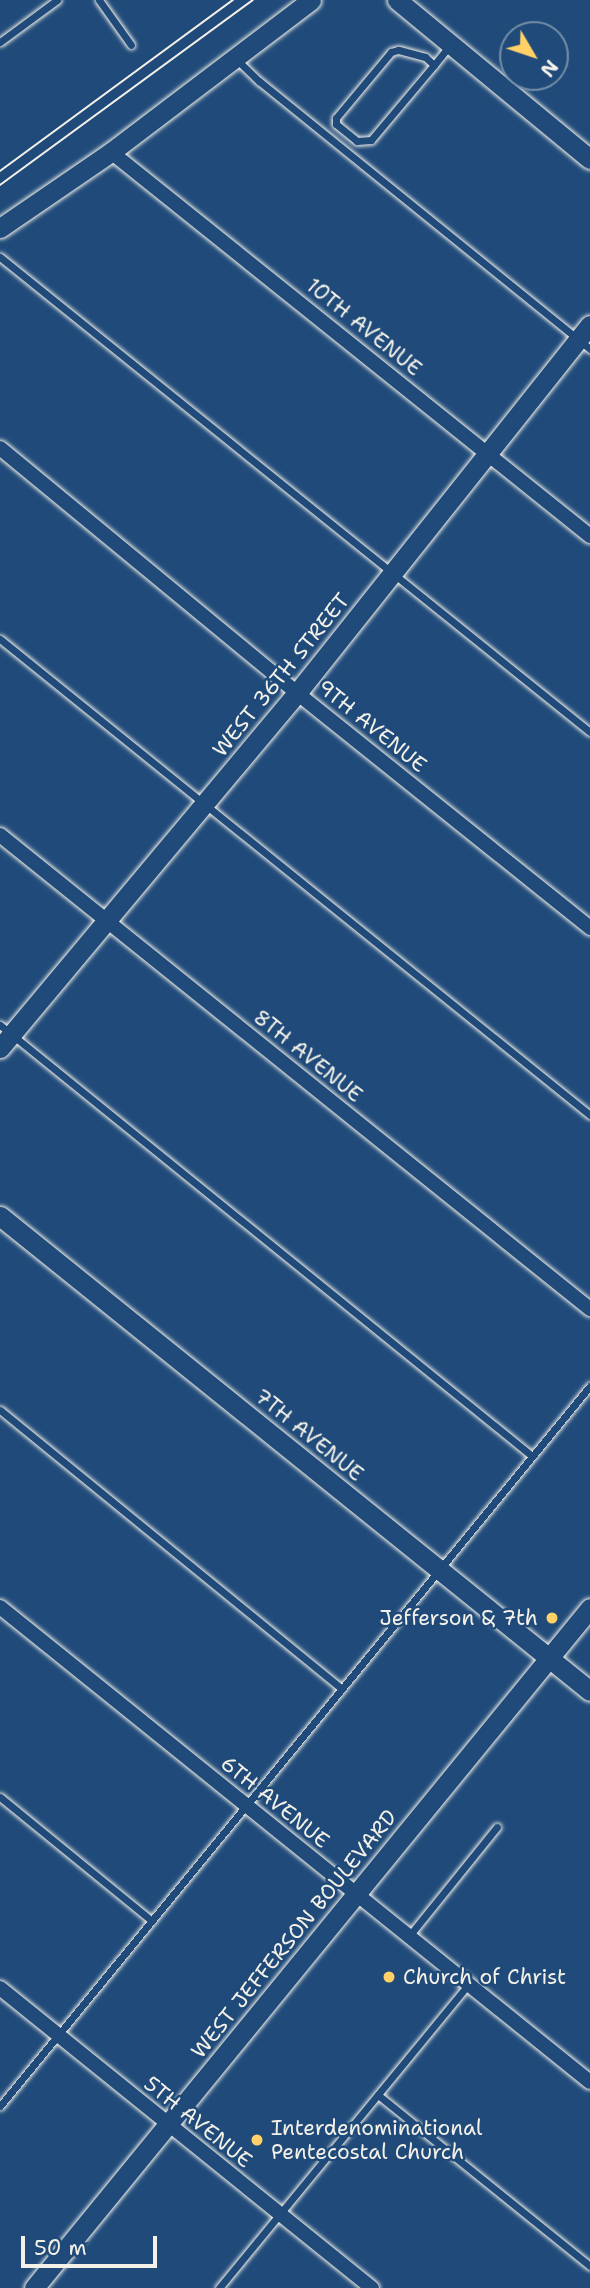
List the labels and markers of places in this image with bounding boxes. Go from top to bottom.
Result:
place label: Jefferson & 7th [379,1605,538,1631]
marker: Jefferson & 7th [544,1610,560,1626]
place label: Church of Christ [403,1964,566,1990]
marker: Church of Christ [381,1969,397,1985]
place label: Interdenominational Pentecostal Church [271,2115,482,2165]
marker: Interdenominational Pentecostal Church [249,2132,265,2148]

